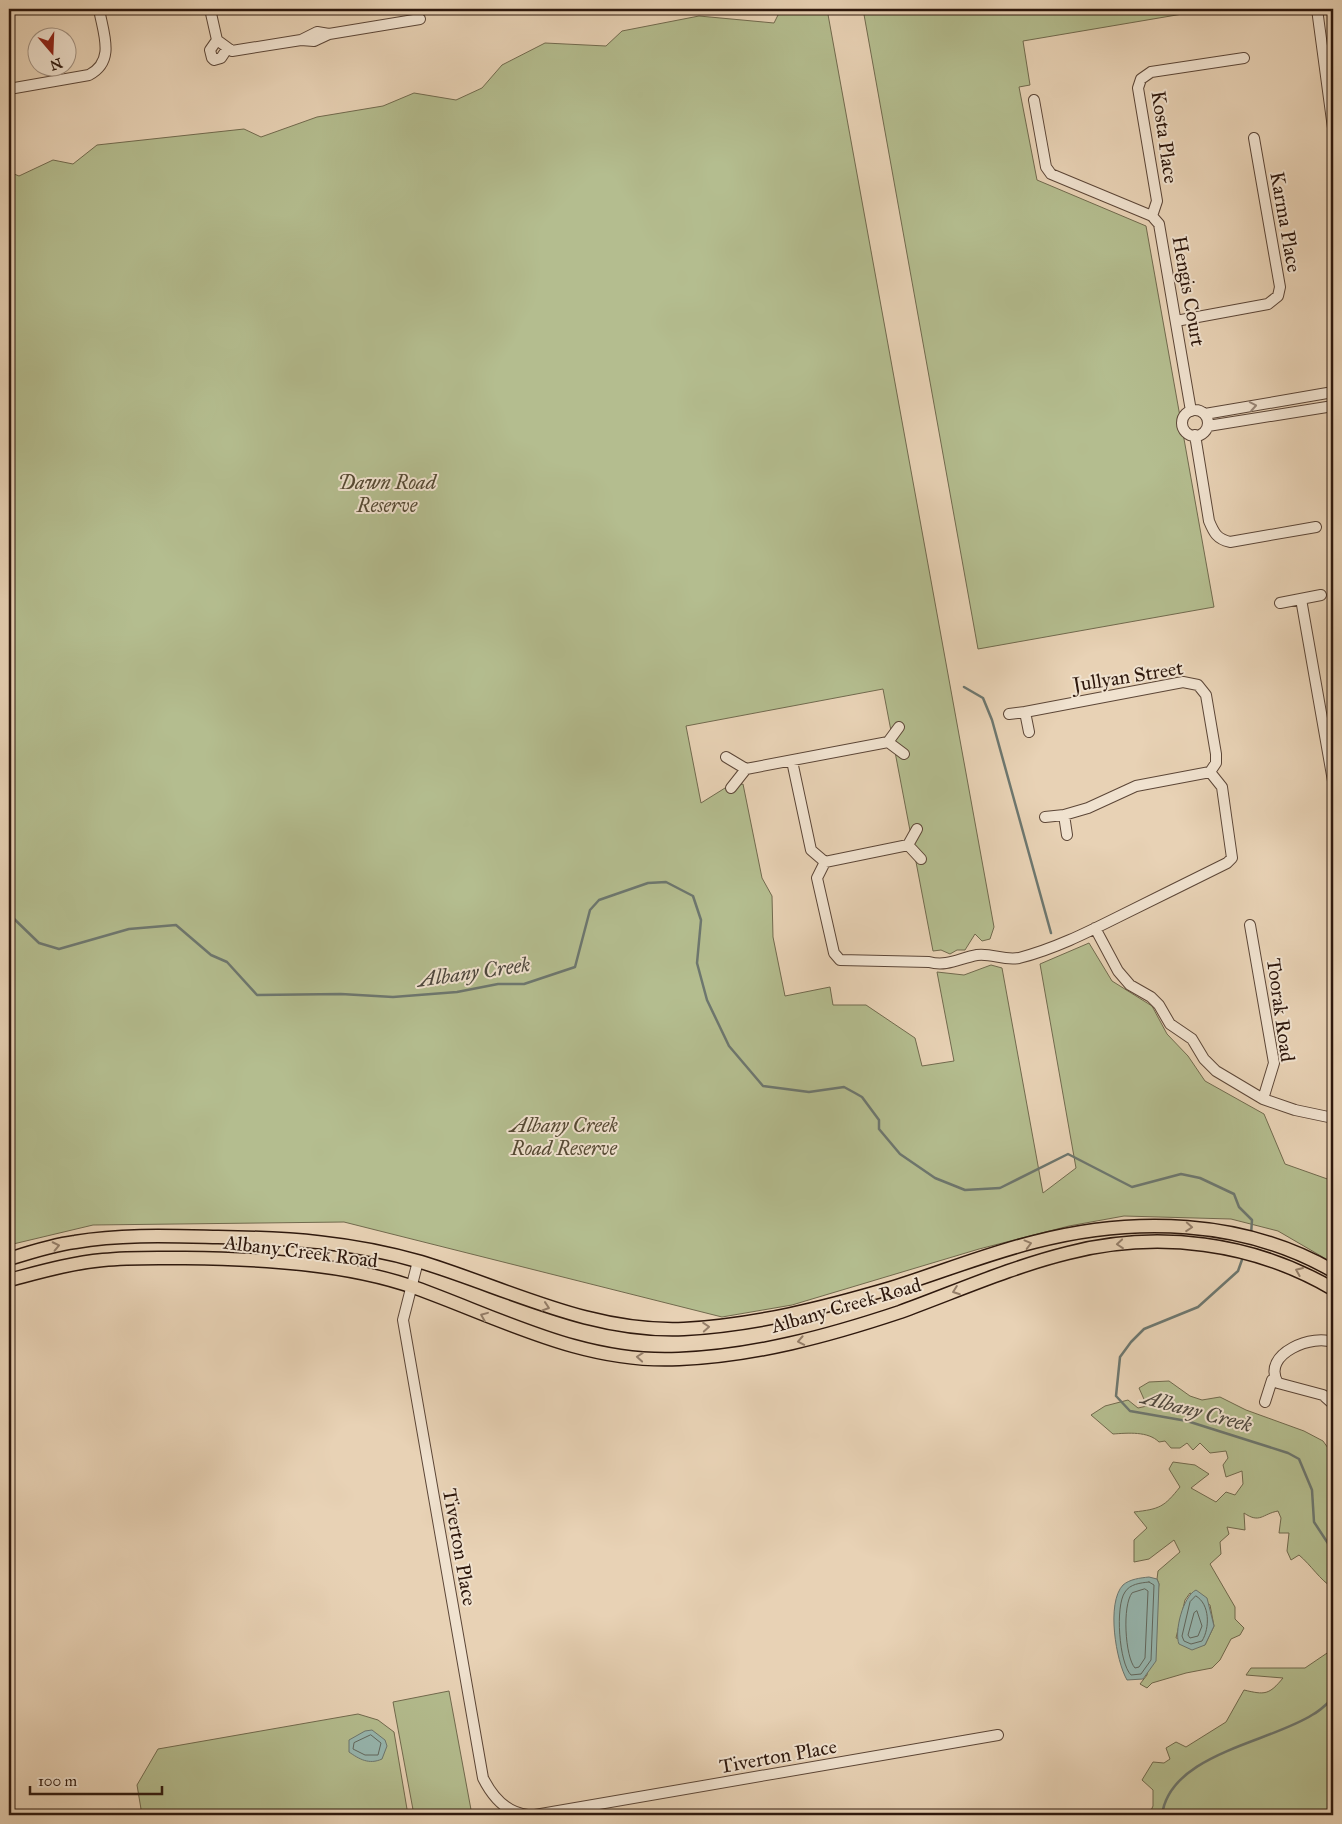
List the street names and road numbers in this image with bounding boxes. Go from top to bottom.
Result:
street label: Kosta Place [1147,89,1183,185]
street label: Karma Place [1265,170,1307,274]
street label: Hengis Court [1166,234,1211,348]
street label: Jullyan Street [1069,655,1185,698]
street label: Toorak Road [1262,957,1300,1063]
street label: Albany Creek Road [222,1230,379,1272]
street label: Albany Creek Road [767,1272,924,1338]
street label: Tiverton Place [438,1486,482,1608]
street label: Tiverton Place [717,1734,839,1778]

